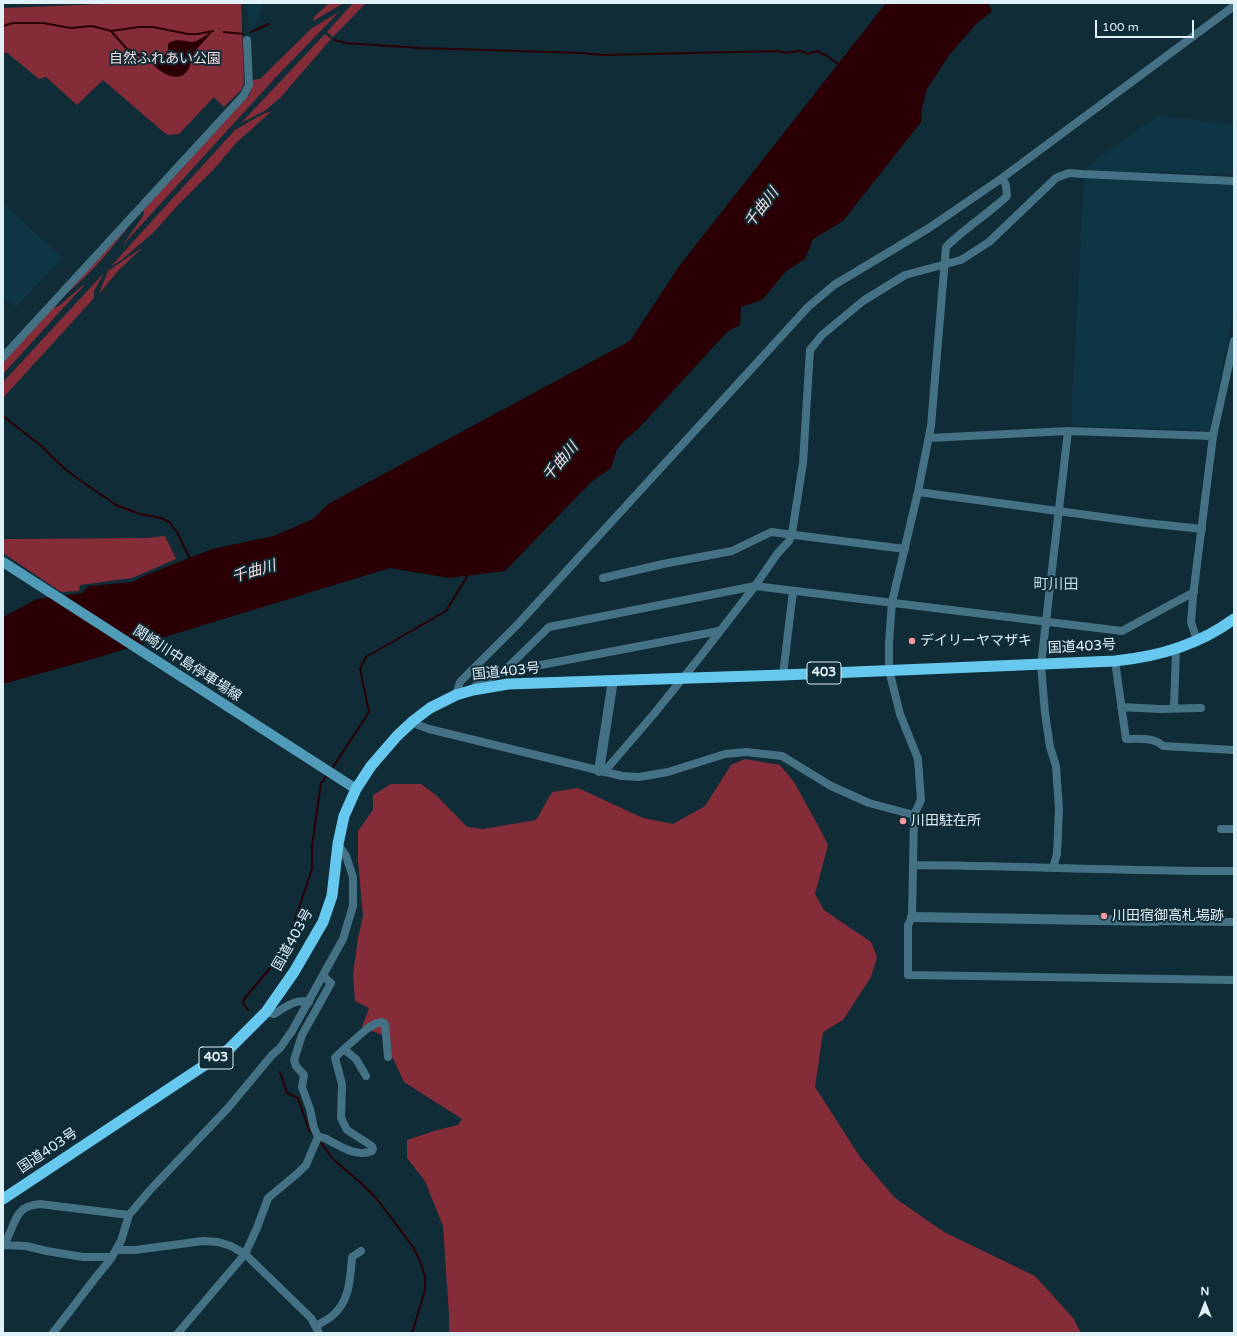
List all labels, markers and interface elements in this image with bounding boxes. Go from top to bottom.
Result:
scale bar [1097,12,1196,38]
text: 100 m [1102,20,1139,34]
park label: 自然ふれあい公園 [109,51,221,67]
water label: 千曲川 [741,185,783,231]
water label: 千曲川 [540,439,582,485]
water label: 千曲川 [230,557,278,587]
district label: 町川田 [1034,576,1078,594]
street label: 関崎川中島停車場線 [130,623,244,705]
place label: デイリーヤマザキ [920,633,1032,649]
marker: デイリーヤマザキ [907,636,917,646]
street label: 国道403号 [1047,637,1117,657]
street label: 国道403号 [471,660,541,684]
road number: 403 [807,662,841,684]
place label: 川田駐在所 [911,813,981,829]
marker: 川田駐在所 [898,816,908,826]
street label: 国道403号 [269,906,317,974]
place label: 川田宿御高札場跡 [1112,908,1224,924]
marker: 川田宿御高札場跡 [1099,911,1109,921]
road number: 403 [199,1047,233,1069]
street label: 国道403号 [15,1125,81,1177]
north arrow [1185,1284,1225,1324]
text: N [1201,1285,1209,1298]

